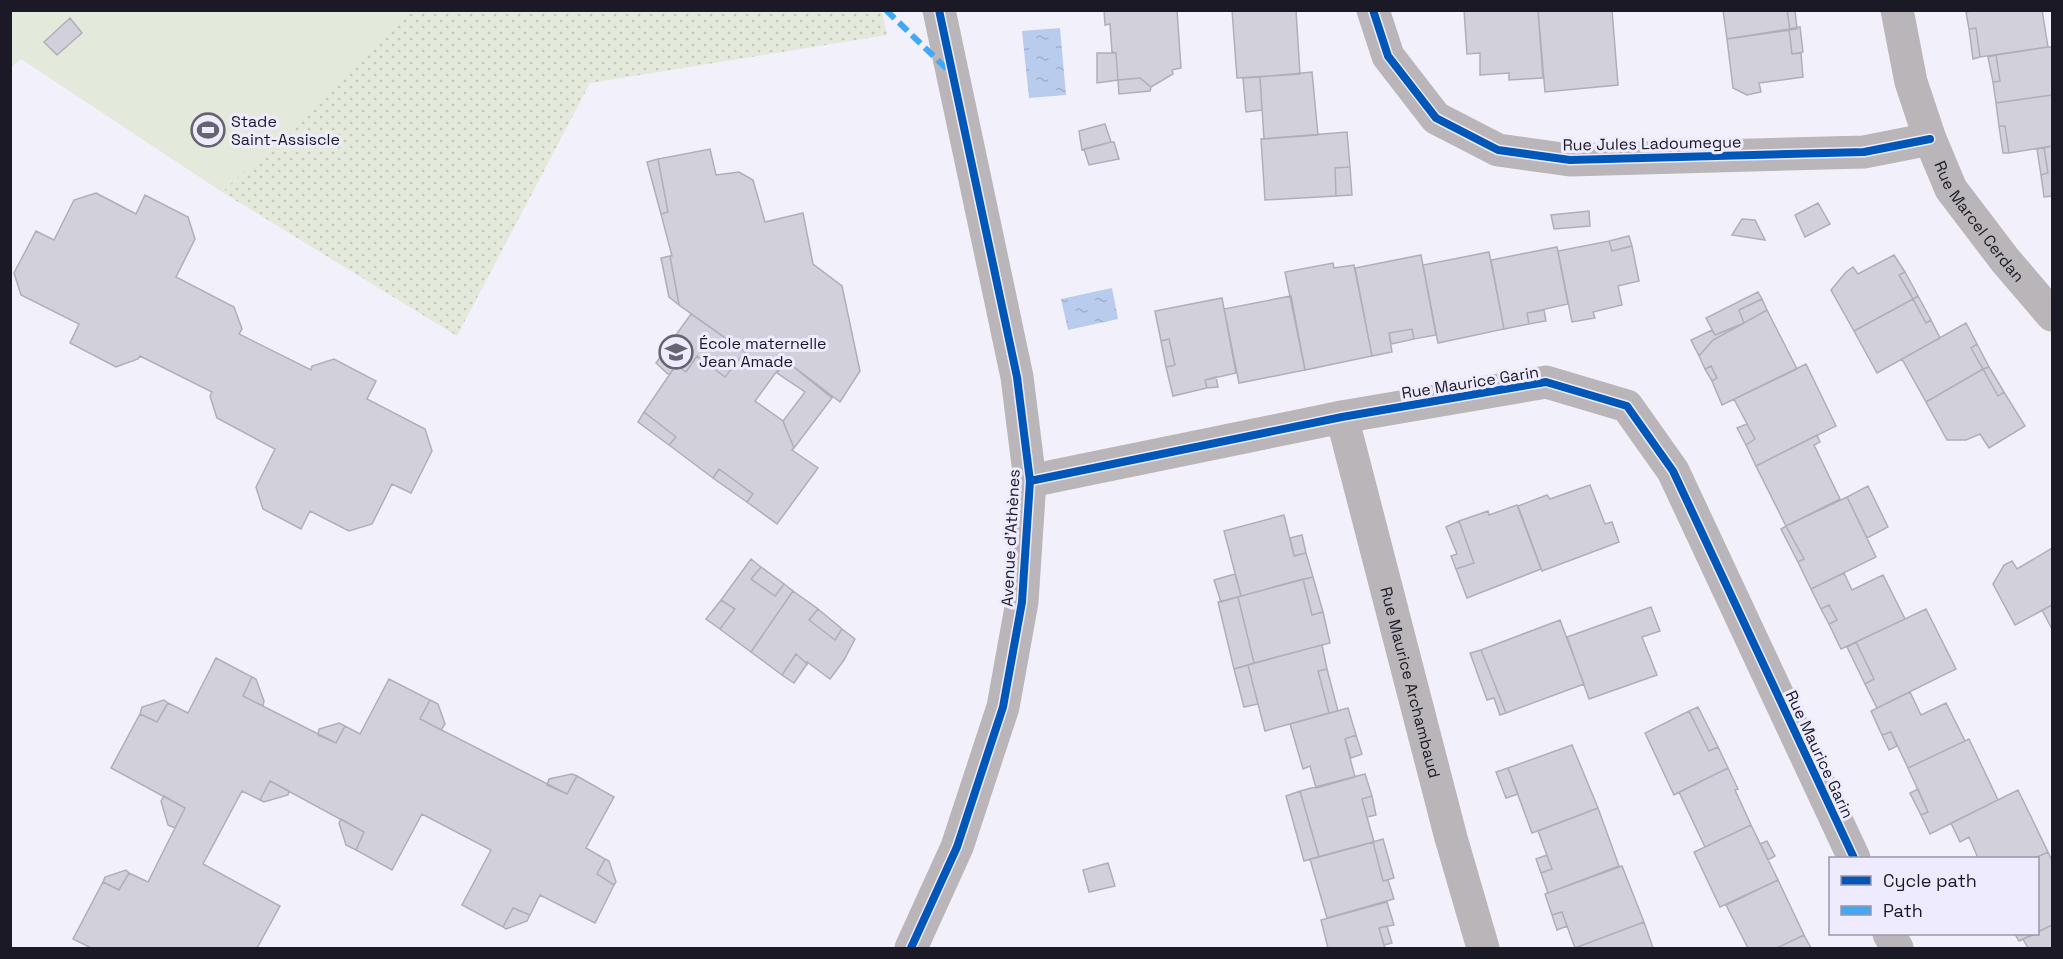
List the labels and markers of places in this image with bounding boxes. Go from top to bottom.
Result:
place label: Stade Saint-Assiscle [231,111,340,150]
sports icon: Stade Saint-Assiscle [190,112,226,148]
place label: École maternelle Jean Amade [699,333,827,372]
school or university icon: École maternelle Jean Amade [658,334,694,370]

